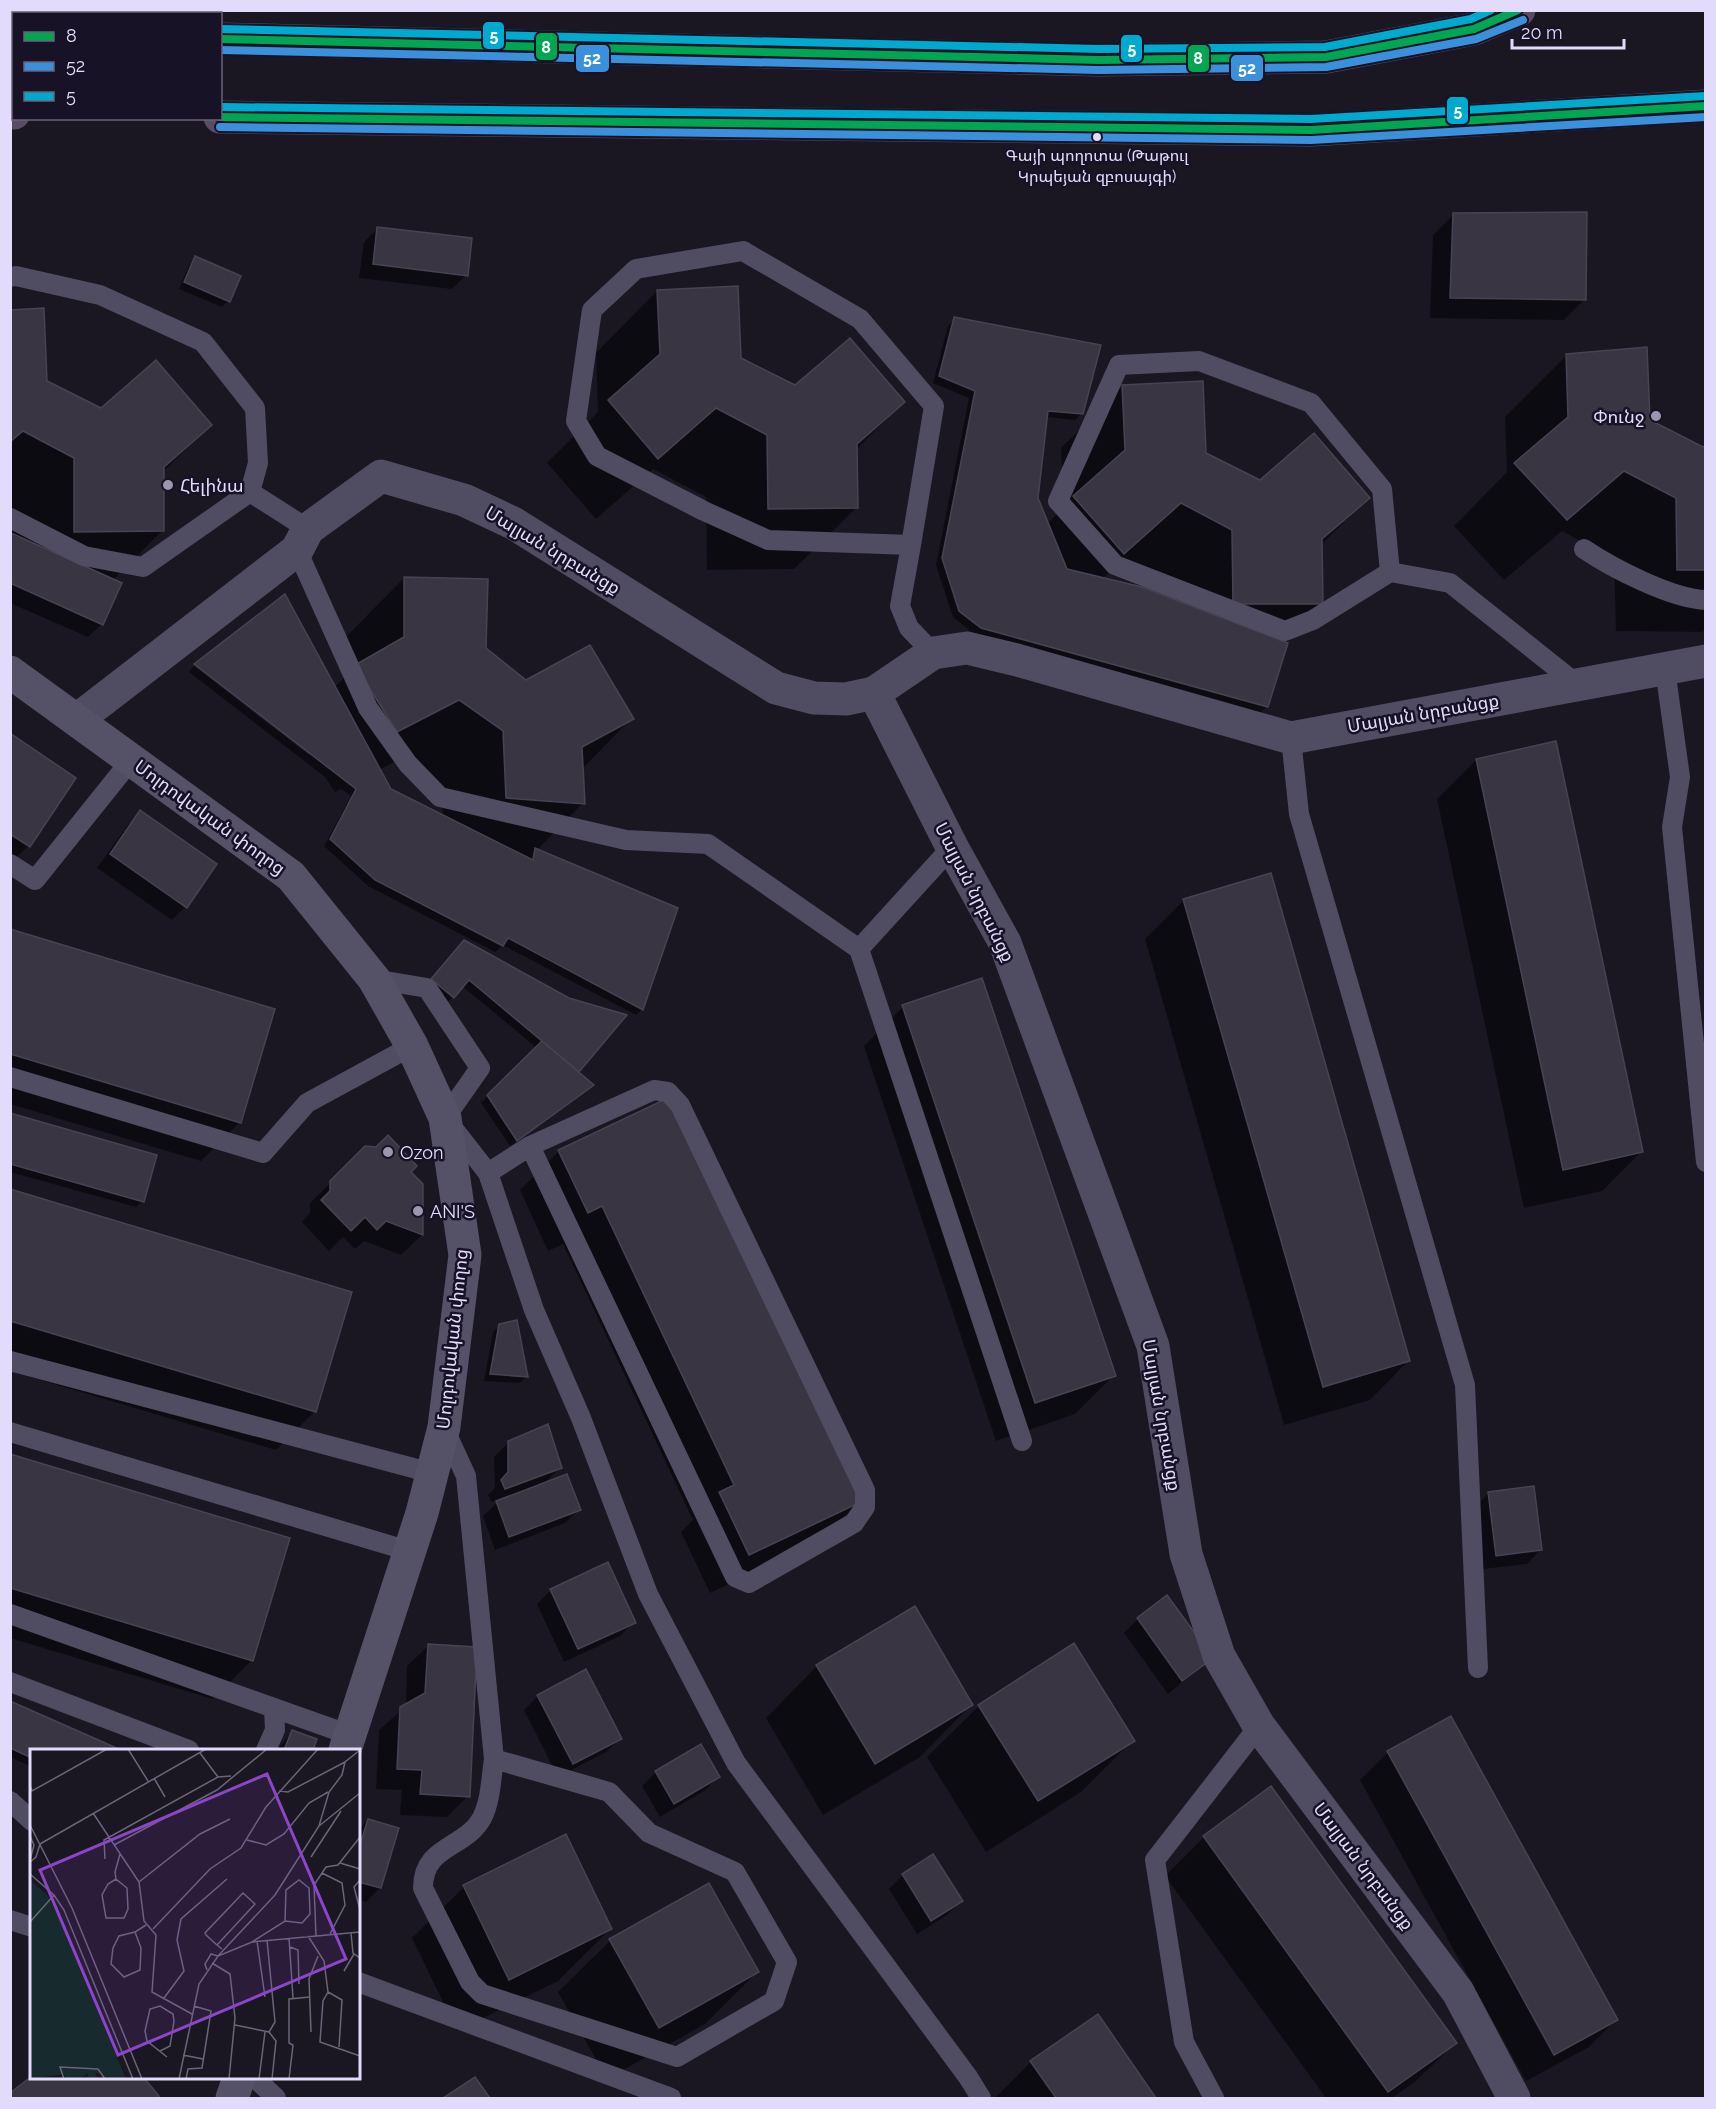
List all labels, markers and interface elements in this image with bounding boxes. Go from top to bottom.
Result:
legend [12,12,222,120]
scale bar [1512,12,1624,50]
line badge: 5 [482,21,505,50]
text: 20 m [1521,22,1563,43]
text: 8 [66,25,77,46]
text: 5 [490,26,499,45]
line badge: 8 [535,32,558,61]
line badge: 5 [1120,34,1143,63]
text: 8 [541,38,551,57]
text: 5 [1128,39,1137,58]
line badge: 52 [575,44,610,73]
line badge: 8 [1187,44,1210,73]
text: 52 [583,49,601,68]
text: 8 [1193,49,1203,68]
line badge: 52 [1230,54,1264,82]
text: 52 [66,55,85,76]
text: 52 [1238,59,1256,78]
text: 5 [66,85,76,106]
line badge: 5 [1446,96,1469,125]
text: 5 [1454,101,1463,120]
marker: Գայի պողոտա (Թաթուլ Կրպեյան զբոսայգի) [1091,131,1103,143]
place label: Գայի պողոտա (Թաթուլ Կրպեյան զբոսայգի) [1006,146,1189,186]
place label: Փունջ [1593,406,1644,427]
marker: Փունջ [1649,409,1663,423]
place label: Հելինա [180,475,244,496]
marker: Հելինա [161,478,175,492]
street label: Մալյան նրբանցք [482,501,624,599]
street label: Մալյան նրբանցք [1346,689,1500,737]
street label: Մոլդովական փողոց [131,755,289,879]
street label: Մալյան նրբանցք [931,819,1019,965]
place label: Ozon [400,1142,443,1163]
marker: Ozon [381,1145,395,1159]
place label: ANI'S [430,1201,475,1222]
marker: ANI'S [411,1204,425,1218]
street label: Մոլդովական փողոց [432,1248,472,1430]
street label: Մալյան նրբանցք [1138,1338,1186,1492]
inset map [30,1749,360,2079]
street label: Մալյան նրբանցք [1309,1798,1419,1934]

